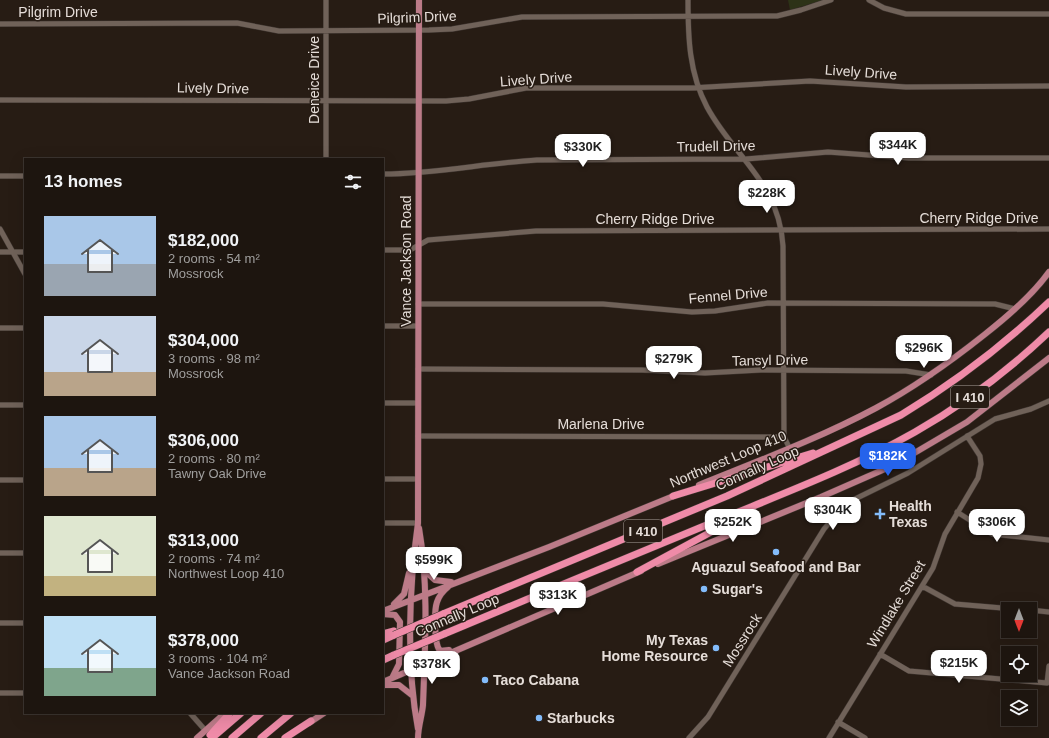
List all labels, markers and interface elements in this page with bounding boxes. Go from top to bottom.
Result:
street label: Pilgrim Drive [18,4,98,20]
street label: Pilgrim Drive [377,8,457,26]
street label: Deneice Drive [306,36,322,124]
street label: Lively Drive [824,61,898,83]
street label: Lively Drive [499,68,573,90]
street label: Lively Drive [177,79,250,97]
pin: $344K [870,132,926,166]
pin: $330K [555,134,611,168]
street label: Trudell Drive [676,137,756,155]
text: $344K [879,137,917,152]
text: $330K [564,139,602,154]
icon: filters [342,171,364,193]
text: 13 homes [44,172,122,191]
pin: $228K [739,180,795,214]
text: $228K [748,185,786,200]
street label: Vance Jackson Road [398,195,414,327]
street label: Cherry Ridge Drive [919,210,1039,226]
street label: Cherry Ridge Drive [595,211,715,227]
text: $182,000 [168,231,239,250]
icon: home [76,232,124,280]
text: 2 rooms · 54 m² [168,251,260,266]
text: Mossrock [168,266,224,281]
street label: Fennel Drive [688,284,768,306]
text: $304,000 [168,331,239,350]
icon: home [76,332,124,380]
pin: $296K [896,335,952,369]
text: $296K [905,340,943,355]
pin: $279K [646,346,702,380]
text: 3 rooms · 98 m² [168,351,260,366]
text: $279K [655,351,693,366]
street label: Tansyl Drive [732,351,808,369]
text: Mossrock [168,366,224,381]
road number: I 410 [951,386,989,408]
street label: Marlena Drive [557,416,645,432]
street label: Northwest Loop 410 [667,427,789,491]
text: $306,000 [168,431,239,450]
icon: home [76,432,124,480]
street label: Connally Loop [713,442,801,494]
pin: $182K [860,443,916,477]
text: $182K [869,448,907,463]
text: 2 rooms · 80 m² [168,451,260,466]
text: Tawny Oak Drive [168,466,266,481]
pin: $304K [805,497,861,531]
place label: Health Texas [889,498,932,530]
text: $304K [814,502,852,517]
marker: Health Texas [874,508,886,520]
pin: $252K [705,509,761,543]
pin: $306K [969,509,1025,543]
text: $252K [714,514,752,529]
text: $306K [978,514,1016,529]
road number: I 410 [624,520,662,542]
text: $313,000 [168,531,239,550]
icon: home [76,532,124,580]
pin: $599K [406,547,462,581]
marker: Aguazul Seafood and Bar [771,547,781,557]
text: 2 rooms · 74 m² [168,551,260,566]
text: $599K [415,552,453,567]
street label: Windlake Street [864,557,928,650]
place label: Aguazul Seafood and Bar [691,559,861,575]
text: Northwest Loop 410 [168,566,284,581]
place label: Sugar's [712,581,763,597]
pin: $313K [530,582,586,616]
marker: Sugar's [699,584,709,594]
text: $313K [539,587,577,602]
street label: Connally Loop [413,590,502,640]
north arrow [1001,602,1037,638]
map controls [1001,602,1037,726]
street label: Mossrock [719,610,765,670]
text: $378,000 [168,631,239,650]
icon: home [76,632,124,680]
place label: My Texas Home Resource [601,632,708,664]
marker: My Texas Home Resource [711,643,721,653]
button: locate [1001,646,1037,682]
pin: $215K [931,650,987,684]
text: 3 rooms · 104 m² [168,651,267,666]
pin: $378K [404,651,460,685]
text: $215K [940,655,978,670]
text: $378K [413,656,451,671]
text: Vance Jackson Road [168,666,290,681]
place label: Taco Cabana [493,672,579,688]
marker: Taco Cabana [480,675,490,685]
button: layers [1001,690,1037,726]
place label: Starbucks [547,710,615,726]
marker: Starbucks [534,713,544,723]

